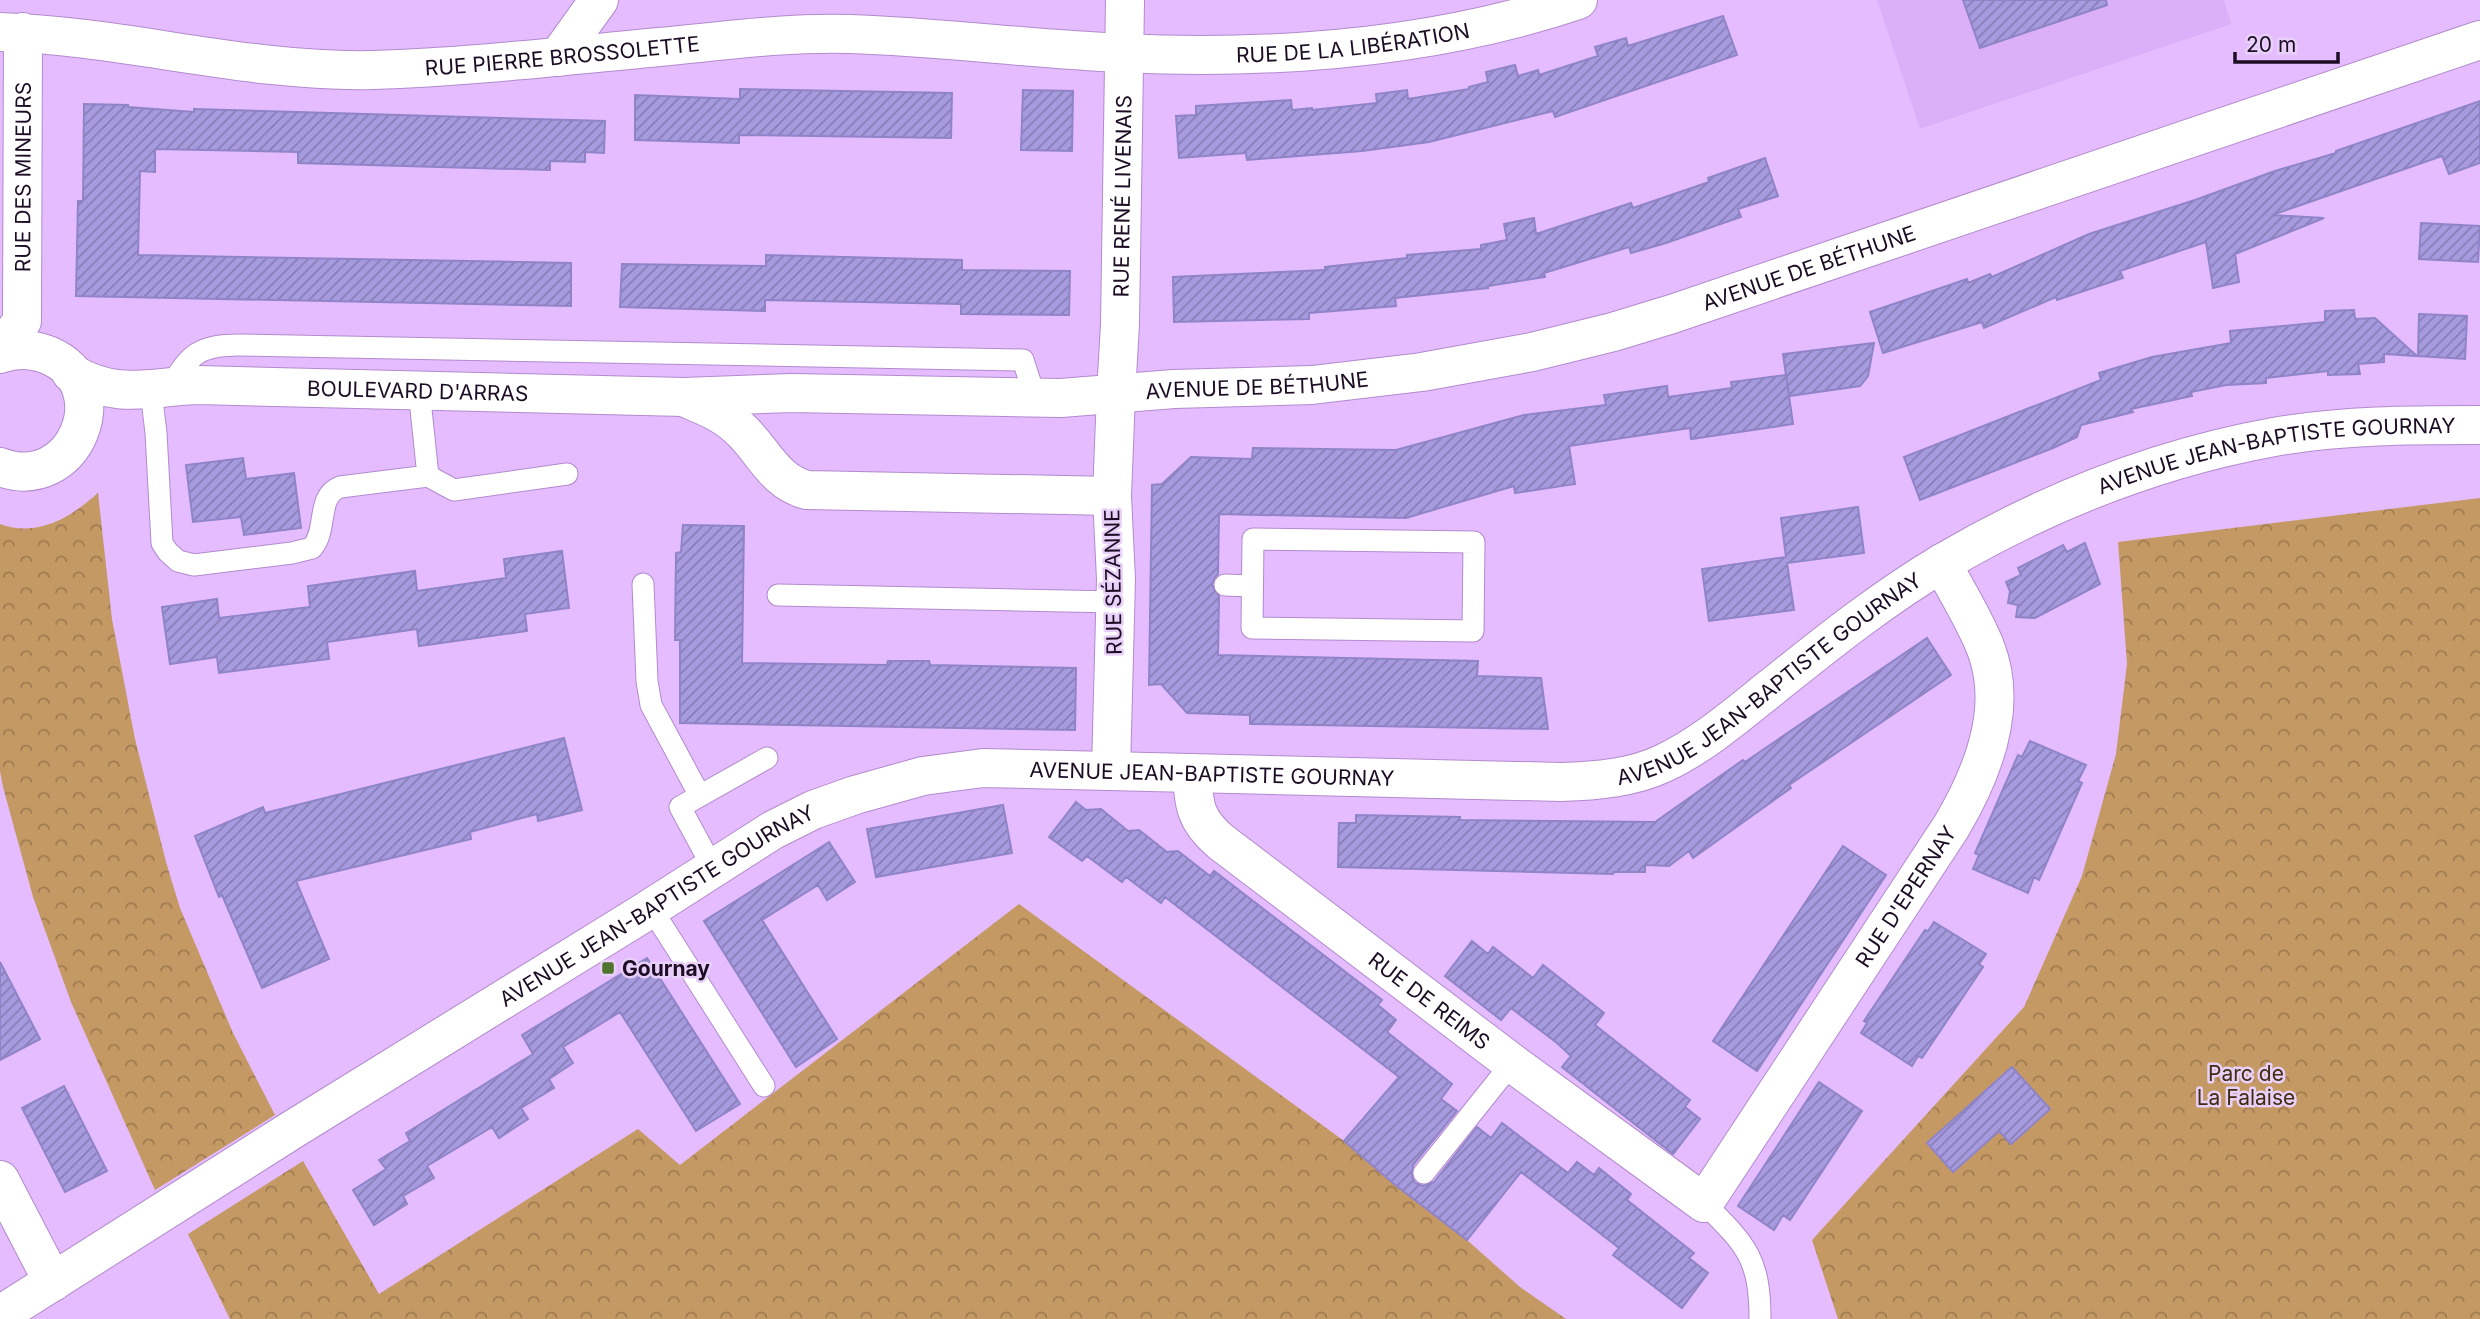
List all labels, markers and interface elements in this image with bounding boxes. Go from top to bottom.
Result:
street label: RUE DE LA LIBÉRATION [1236,17,1472,67]
scale bar [2235,21,2338,65]
street label: RUE PIERRE BROSSOLETTE [424,31,701,80]
text: 20 m [2246,32,2296,57]
street label: RUE DES MINEURS [10,82,35,272]
street label: RUE RENÉ LIVENAIS [1108,95,1136,297]
street label: AVENUE DE BÉTHUNE [1699,220,1919,315]
street label: AVENUE DE BÉTHUNE [1144,366,1370,404]
street label: BOULEVARD D'ARRAS [307,375,529,406]
street label: AVENUE JEAN-BAPTISTE GOURNAY [2094,413,2456,499]
street label: RUE SÉZANNE [1098,509,1127,655]
street label: AVENUE JEAN-BAPTISTE GOURNAY [1615,567,1926,790]
street label: AVENUE JEAN-BAPTISTE GOURNAY [1029,757,1395,790]
street label: AVENUE JEAN-BAPTISTE GOURNAY [494,799,818,1011]
street label: RUE D'EPERNAY [1850,821,1961,972]
street label: RUE DE REIMS [1364,946,1495,1054]
place label: Gournay [622,956,710,981]
marker: Gournay [600,960,616,976]
park label: Parc de La Falaise [2197,1061,2295,1110]

